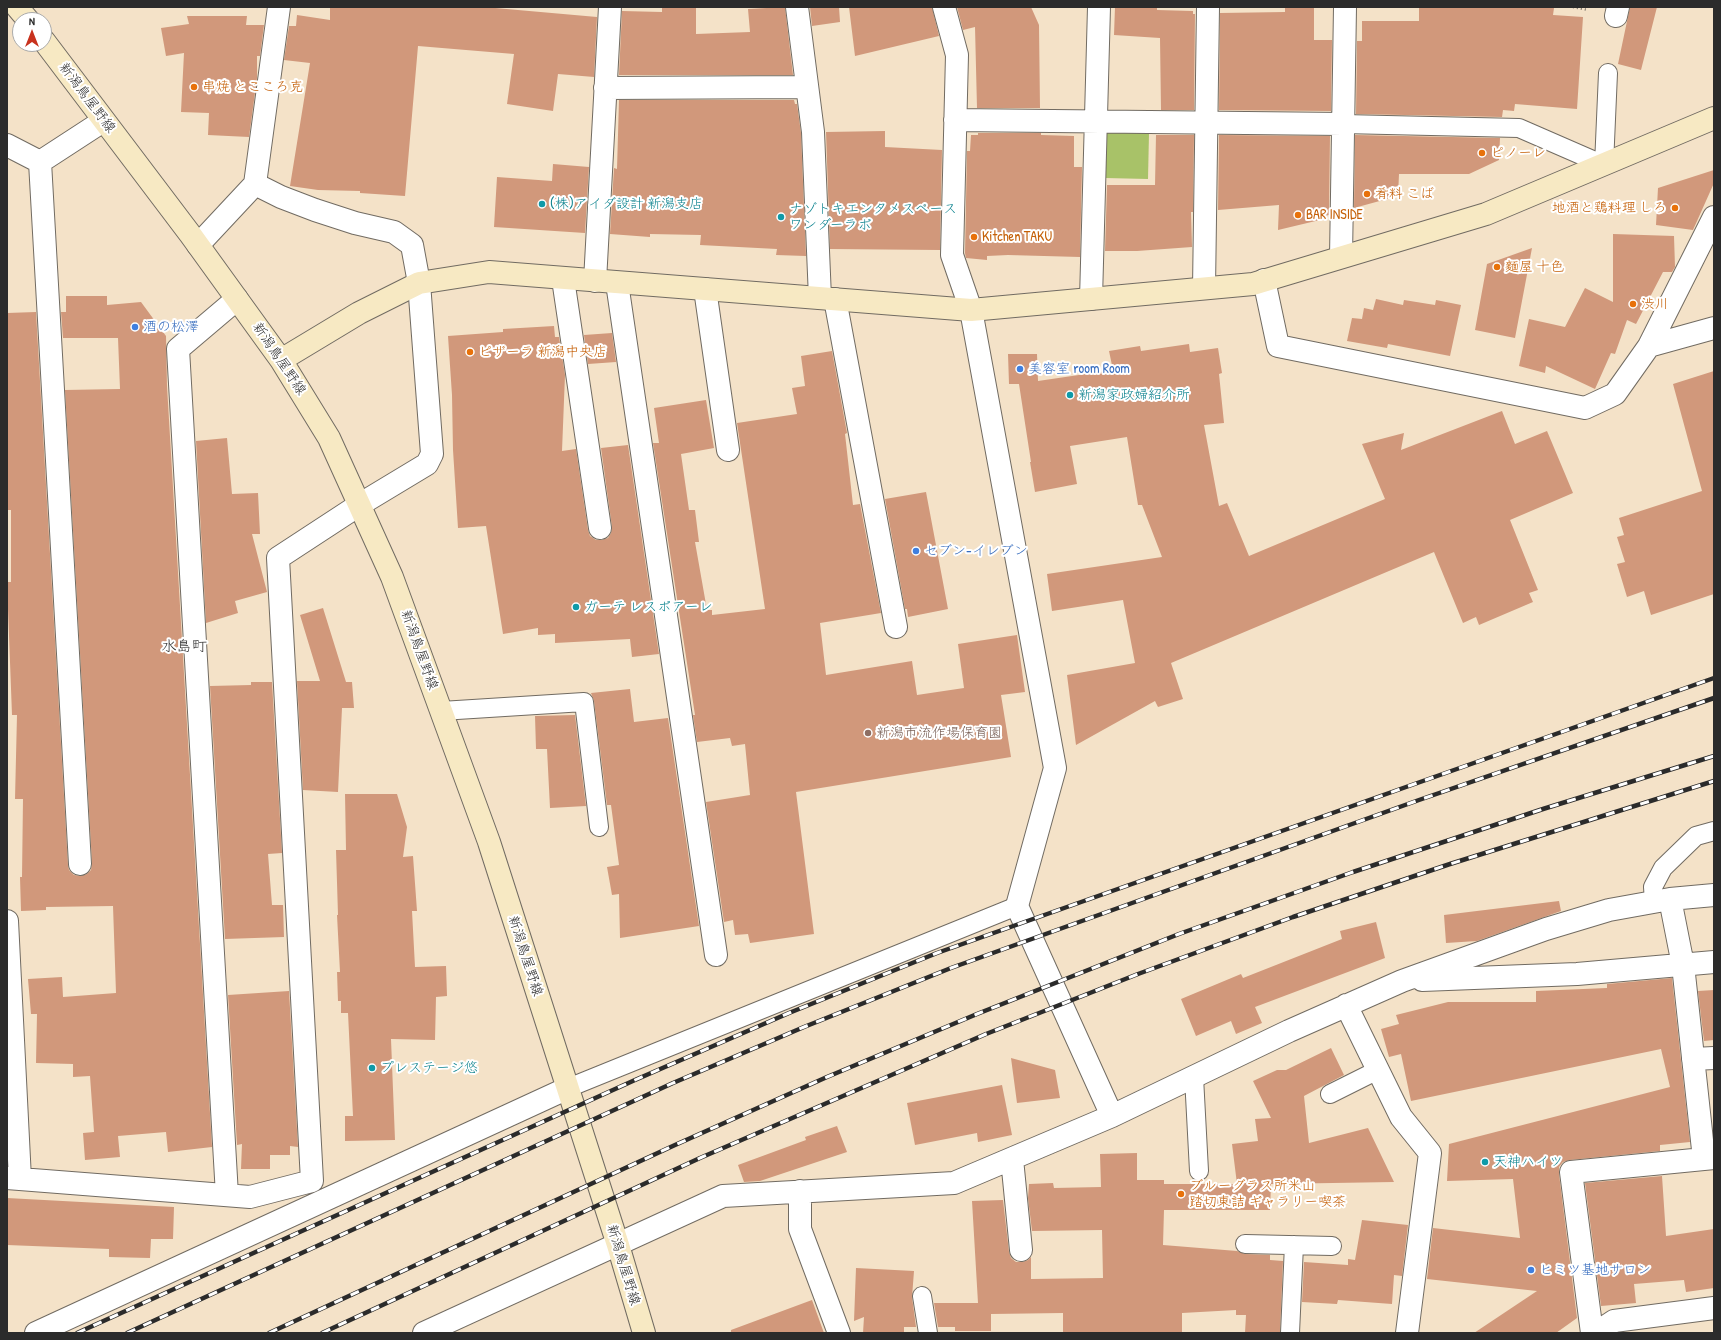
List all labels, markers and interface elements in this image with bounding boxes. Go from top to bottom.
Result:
north arrow [12,12,52,52]
text: N [29,14,35,28]
street label: 新潟鳥屋野線 [55,59,119,137]
place label: 串焼 とこころ克 [202,79,303,95]
marker: 串焼 とこころ克 [189,82,199,92]
place label: ピノーレ [1490,145,1546,161]
marker: ピノーレ [1477,148,1487,158]
place label: 肴料 こば [1375,186,1434,202]
marker: 肴料 こば [1362,189,1372,199]
place label: (株)アイダ設計 新潟支店 [550,196,703,212]
marker: (株)アイダ設計 新潟支店 [537,199,547,209]
place label: 地酒と鶏料理 しろ [1552,200,1667,216]
place label: ナゾトキエンタメスペース ワンダーラボ [789,201,957,234]
marker: 地酒と鶏料理 しろ [1670,203,1680,213]
place label: BAR INSIDE [1306,207,1363,223]
marker: BAR INSIDE [1293,210,1303,220]
marker: ナゾトキエンタメスペース ワンダーラボ [776,212,786,222]
place label: Kitchen TAKU [982,229,1052,245]
marker: Kitchen TAKU [969,232,979,242]
place label: 麵屋 十色 [1505,259,1564,275]
marker: 麵屋 十色 [1492,262,1502,272]
place label: 渋川 [1641,296,1669,312]
marker: 渋川 [1628,299,1638,309]
place label: 酒の松澤 [143,319,199,335]
street label: 新潟鳥屋野線 [249,319,309,399]
marker: 酒の松澤 [130,322,140,332]
place label: ピザーラ 新潟中央店 [478,344,607,360]
marker: ピザーラ 新潟中央店 [465,347,475,357]
place label: 美容室 room Room [1028,361,1130,377]
marker: 美容室 room Room [1015,364,1025,374]
place label: 新潟家政婦紹介所 [1078,387,1190,403]
marker: 新潟家政婦紹介所 [1065,390,1075,400]
place label: セブン-イレブン [924,543,1028,559]
marker: セブン-イレブン [911,546,921,556]
place label: ガーテ レスポアーレ [584,599,713,615]
marker: ガーテ レスポアーレ [571,602,581,612]
street label: 新潟鳥屋野線 [397,608,441,692]
district label: 水島町 [162,638,206,656]
place label: 新潟市流作場保育園 [876,725,1002,741]
marker: 新潟市流作場保育園 [863,728,873,738]
street label: 新潟鳥屋野線 [504,913,546,999]
place label: プレステージ悠 [380,1060,478,1076]
marker: プレステージ悠 [367,1063,377,1073]
place label: 天神ハイツ [1493,1154,1563,1170]
marker: 天神ハイツ [1480,1157,1490,1167]
place label: ブルーグラス所米山 踏切東詰 ギャラリー喫茶 [1189,1178,1346,1210]
marker: ブルーグラス所米山 踏切東詰 ギャラリー喫茶 [1176,1189,1186,1199]
street label: 新潟鳥屋野線 [603,1222,643,1308]
place label: ヒミツ基地サロン [1539,1262,1651,1278]
marker: ヒミツ基地サロン [1526,1265,1536,1275]

